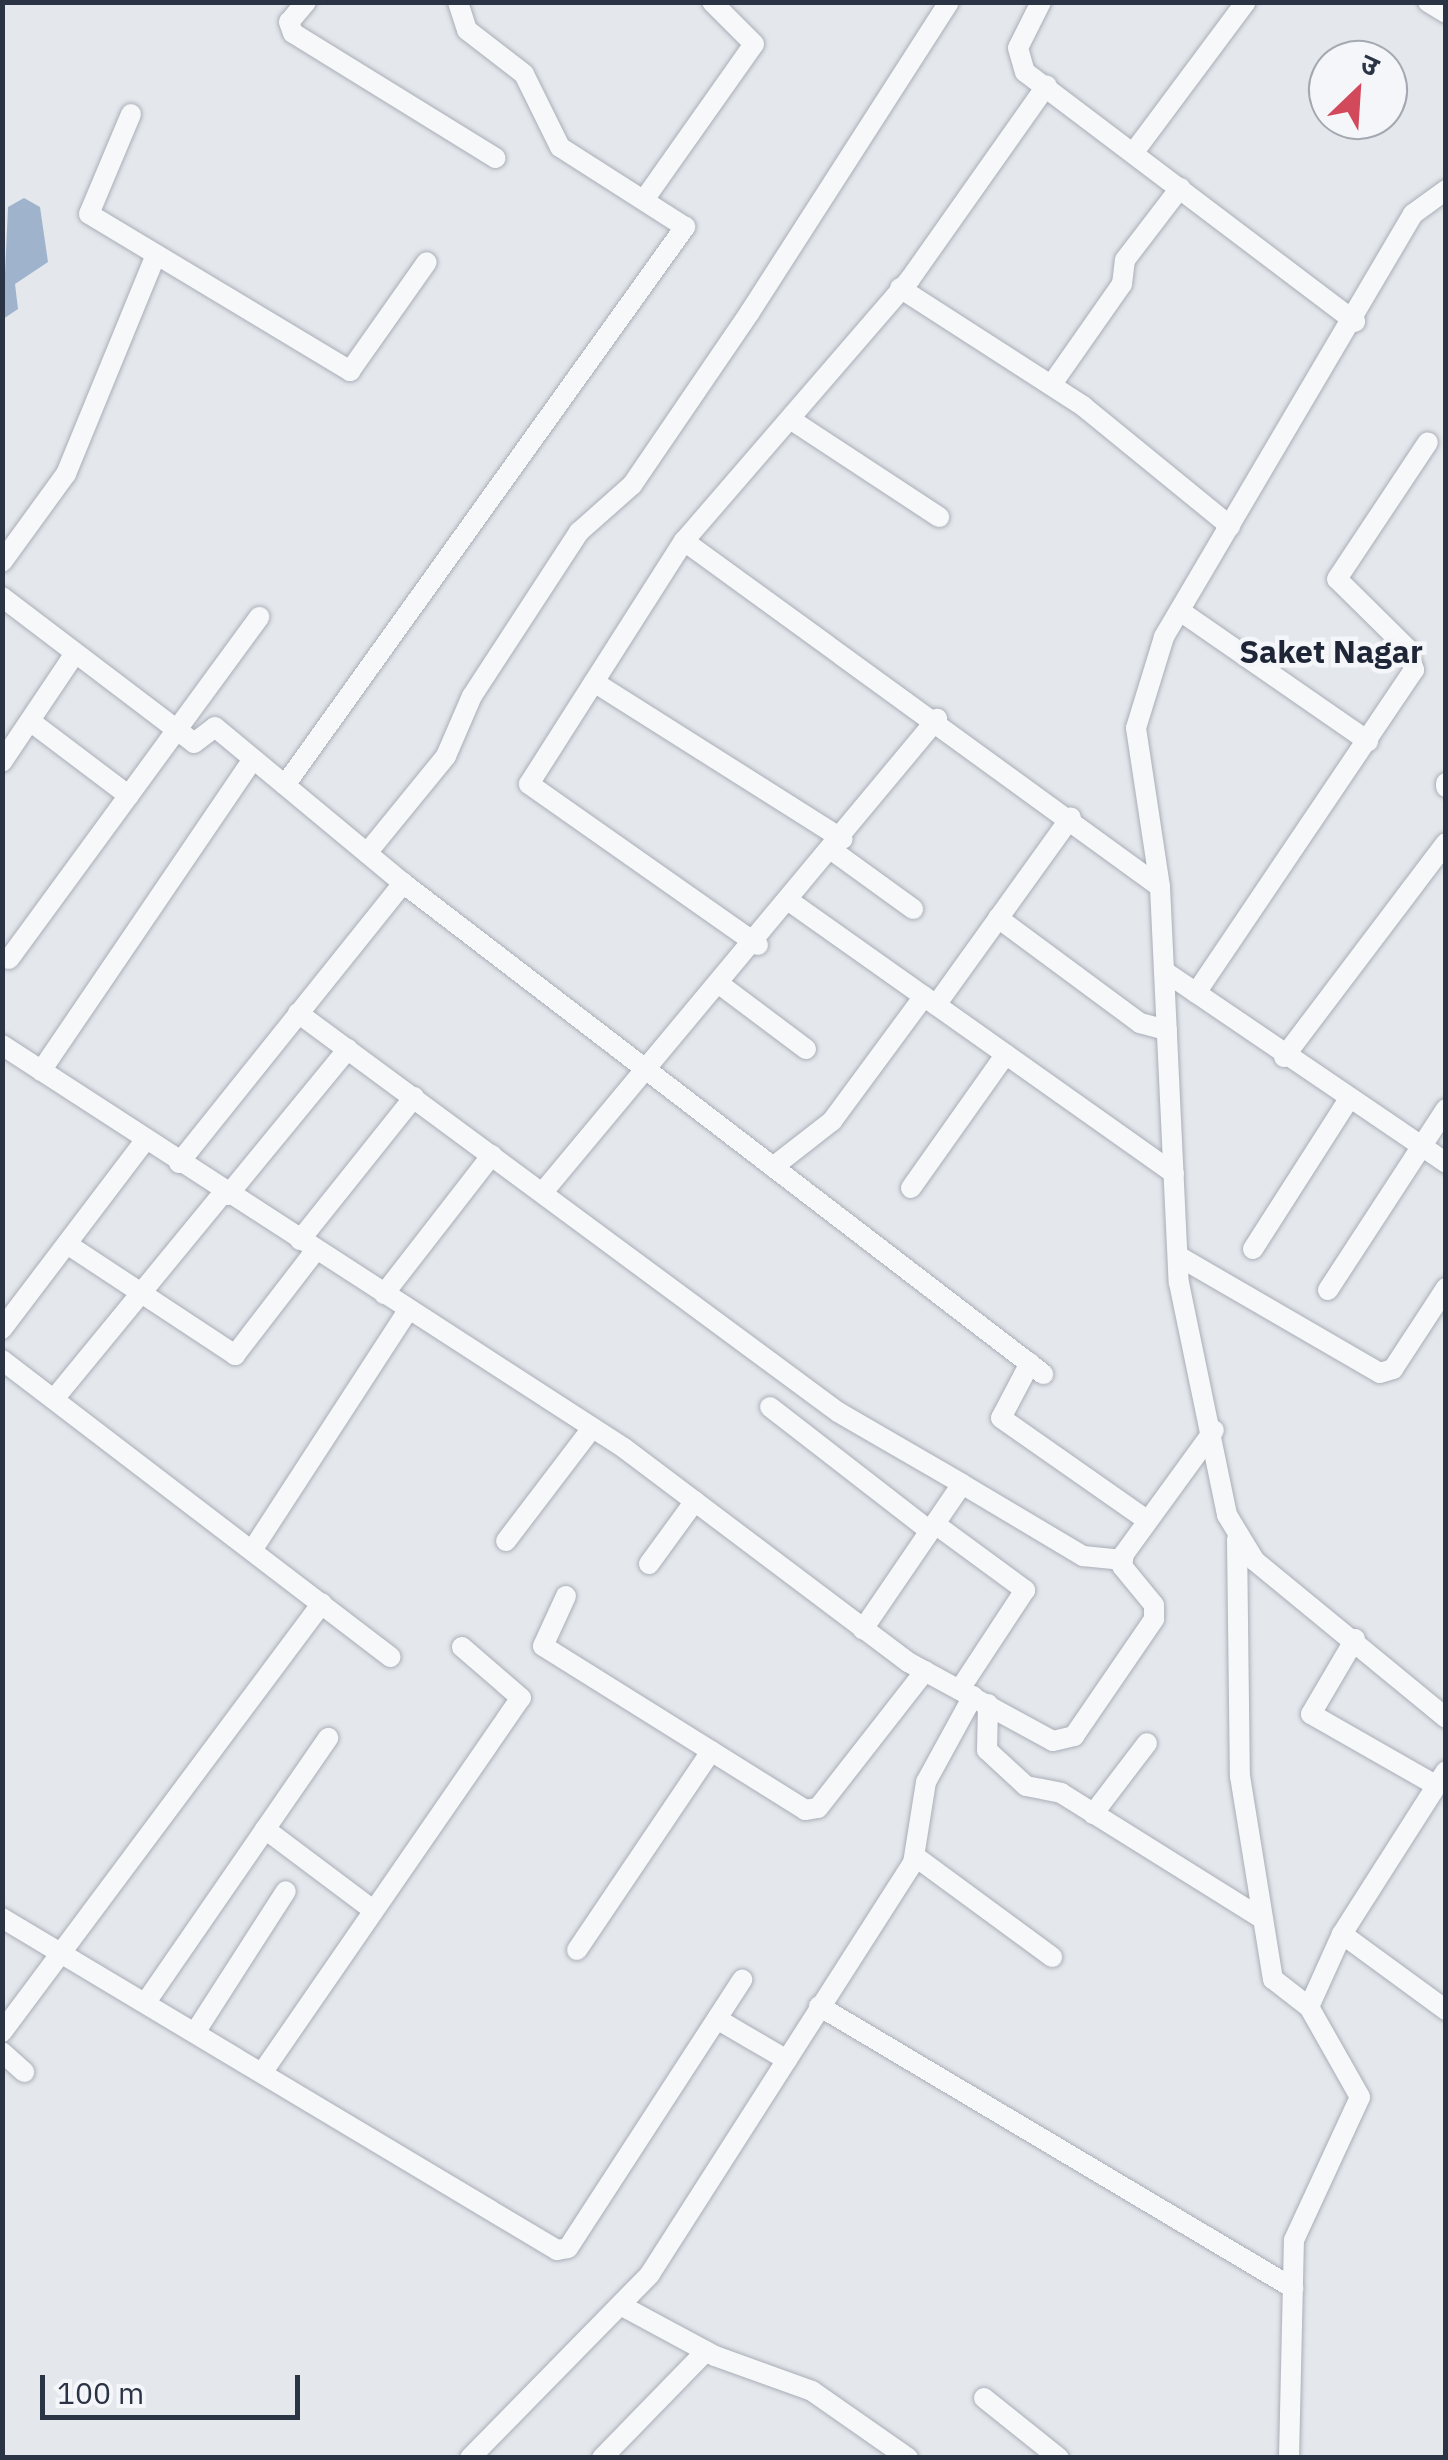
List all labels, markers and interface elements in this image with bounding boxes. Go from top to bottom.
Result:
north arrow [1308,40,1408,140]
text: उ [1355,44,1385,84]
district label: Saket Nagar [1239,632,1423,670]
scale bar [45,2355,305,2417]
text: 100 m [57,2373,144,2412]

